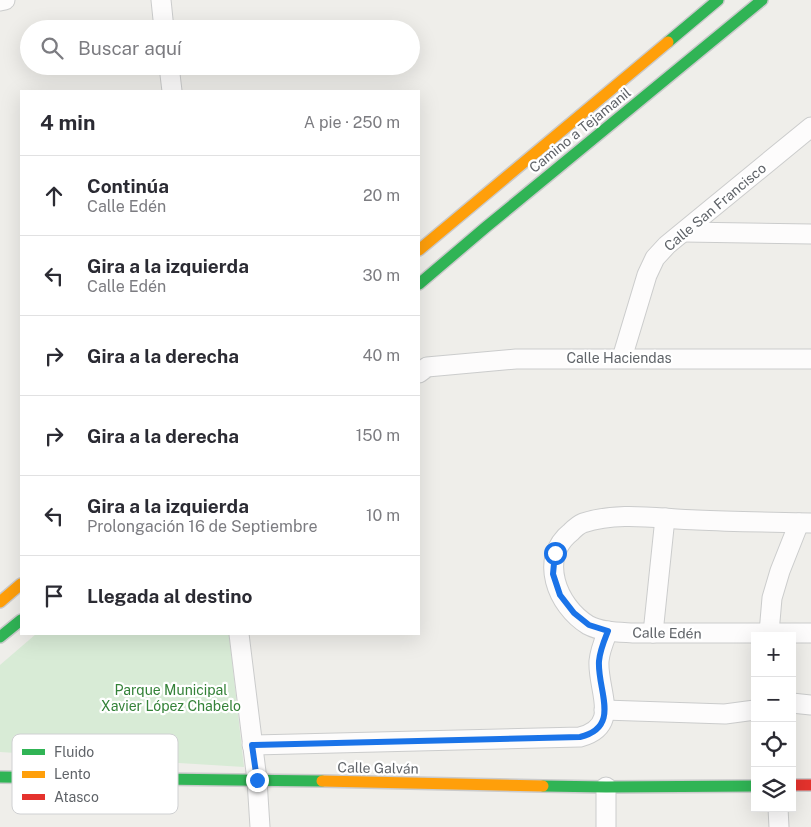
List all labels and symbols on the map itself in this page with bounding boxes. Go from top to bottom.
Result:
street label: Camino a Tejamanil [526,84,634,176]
street label: Calle San Francisco [661,160,769,254]
street label: Calle Haciendas [567,350,671,366]
route start [544,542,567,565]
street label: Calle Edén [632,624,702,642]
park label: Parque Municipal Xavier López Chabelo [101,682,241,714]
legend [12,734,178,814]
text: Fluido [54,744,94,760]
street label: Calle Galván [337,759,419,777]
text: Lento [54,766,91,782]
route end [246,769,269,792]
text: Atasco [54,789,99,805]

